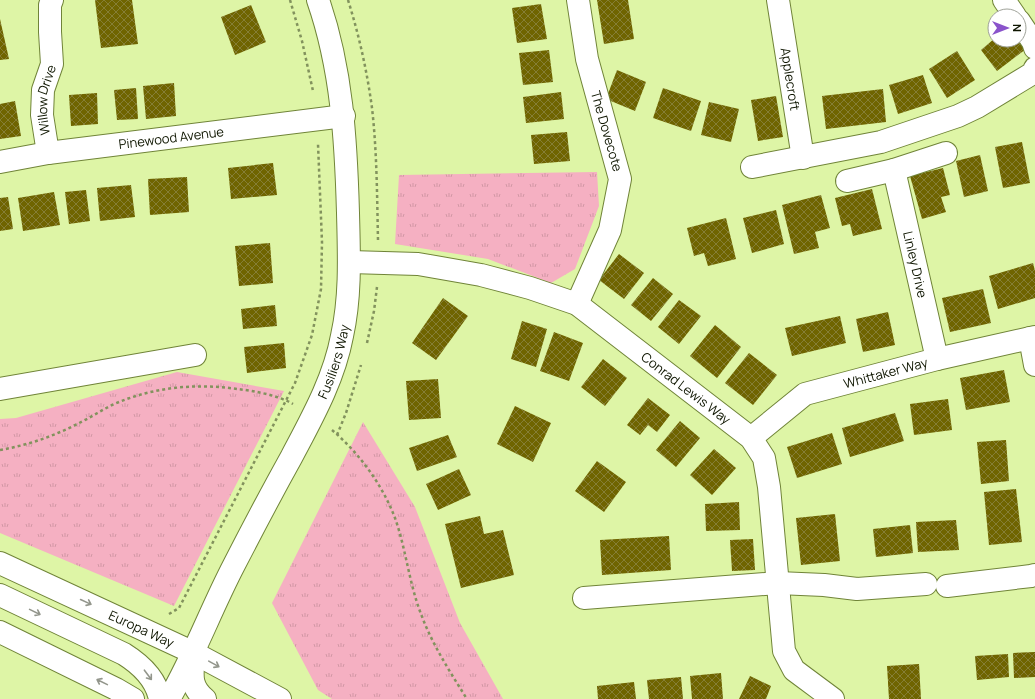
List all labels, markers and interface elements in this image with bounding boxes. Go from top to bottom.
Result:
north arrow [987,8,1027,48]
text: N [1010,24,1025,32]
street label: Applecroft [777,46,804,112]
street label: Willow Drive [33,62,60,136]
street label: The Dovecote [587,89,627,174]
street label: Pinewood Avenue [118,122,225,153]
street label: Linley Drive [899,230,932,300]
street label: Fusiliers Way [313,323,353,402]
street label: Conrad Lewis Way [638,348,735,428]
street label: Whittaker Way [842,353,930,392]
one-way arrow [80,599,92,606]
street label: Europa Way [106,606,177,652]
one-way arrow [29,609,41,617]
one-way arrow [208,661,220,668]
one-way arrow [144,669,152,680]
one-way arrow [96,678,108,685]

